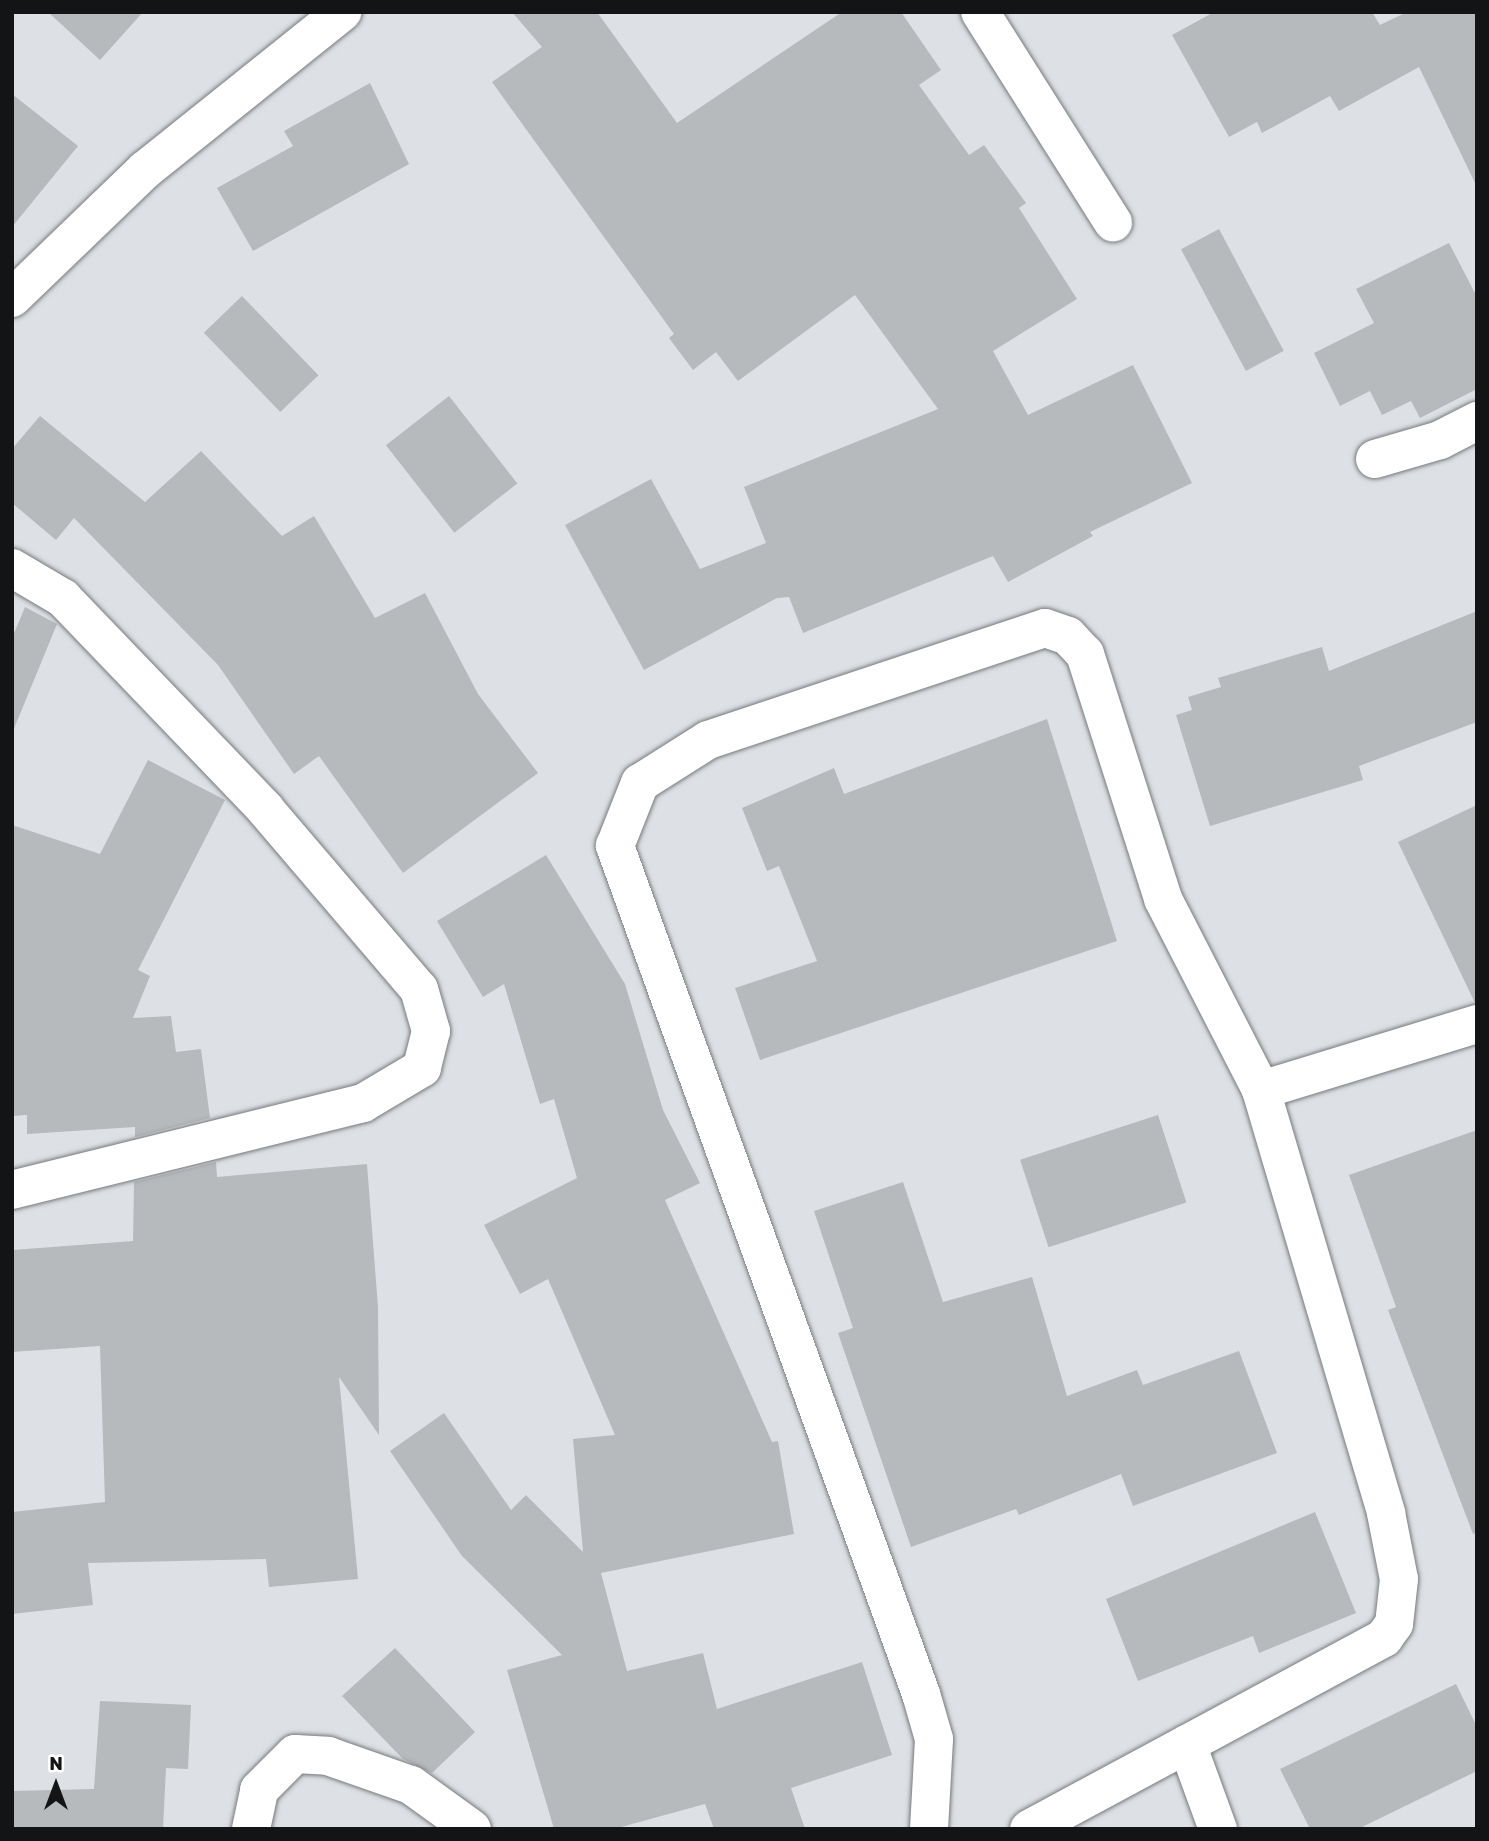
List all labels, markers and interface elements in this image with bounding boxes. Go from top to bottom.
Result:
north arrow [21,1750,91,1820]
text: N [49,1752,63,1775]

